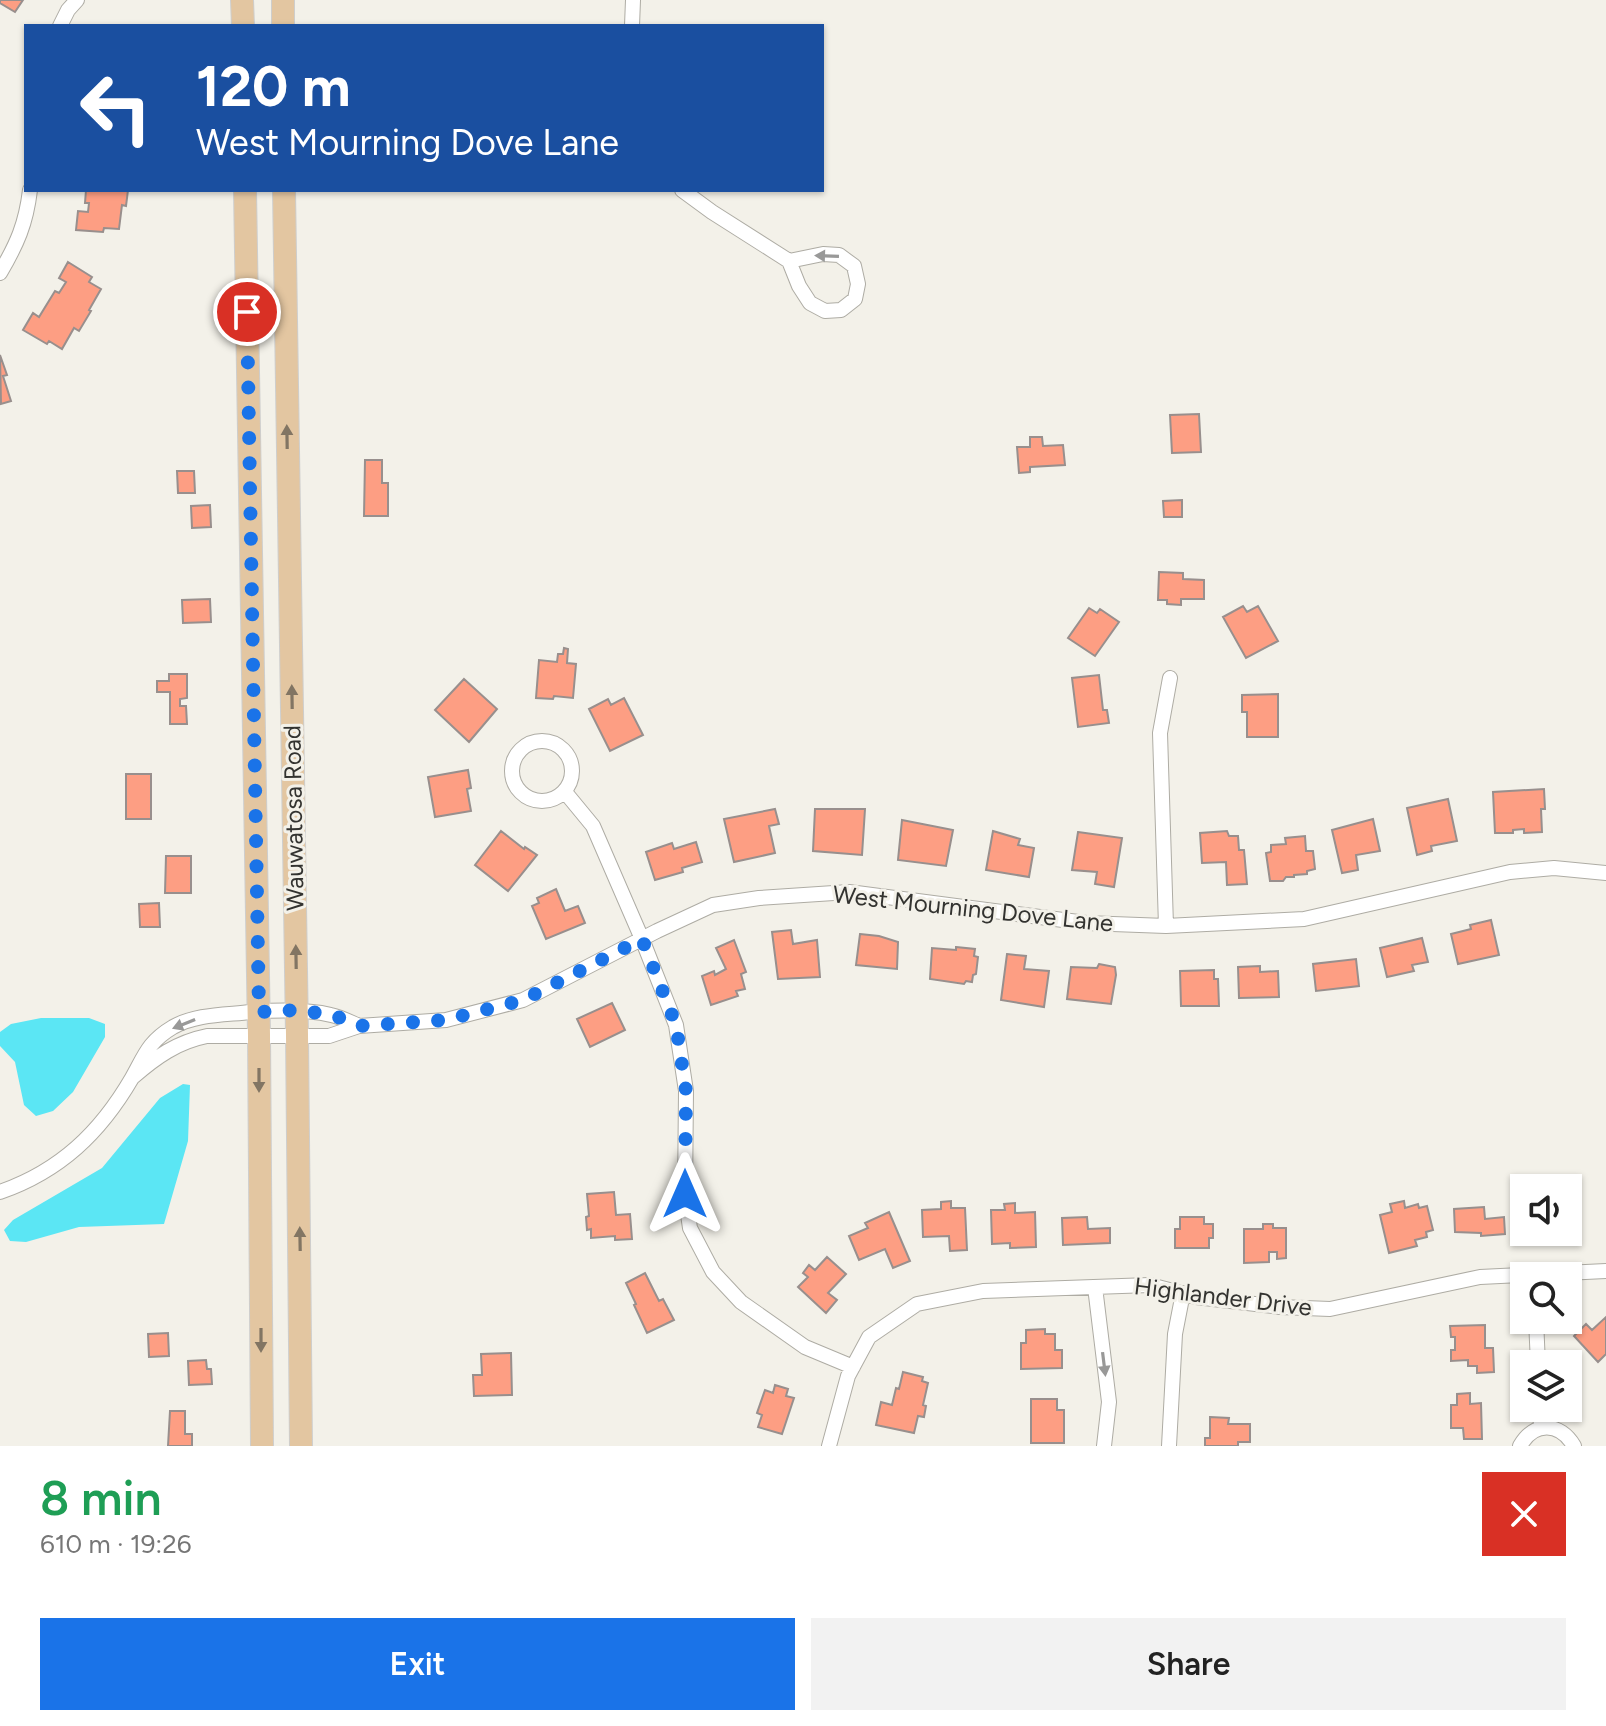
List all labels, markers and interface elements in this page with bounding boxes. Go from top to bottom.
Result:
text: 120 m [196,53,351,120]
icon: left [64,56,168,160]
text: West Mourning Dove Lane [196,121,619,164]
one-way arrow [814,250,840,262]
pin [213,278,281,346]
icon: arrive [225,290,269,334]
one-way arrow [281,424,294,449]
one-way arrow [286,684,299,709]
street label: Wauwatosa Road [277,725,310,911]
street label: West Mourning Dove Lane [831,879,1115,938]
one-way arrow [290,944,302,969]
one-way arrow [172,1017,196,1030]
one-way arrow [253,1068,265,1093]
position arrow [643,1152,727,1236]
map controls [1510,1174,1582,1422]
button: sound [1510,1174,1582,1246]
one-way arrow [293,1226,306,1251]
button: search [1510,1262,1582,1334]
street label: Highlander Drive [1133,1271,1314,1322]
one-way arrow [255,1328,267,1353]
button: layers [1510,1350,1582,1422]
one-way arrow [1098,1352,1111,1377]
text: 8 min [40,1469,162,1527]
button: close [1482,1472,1566,1556]
text: 610 m · 19:26 [40,1528,191,1560]
button: Exit [40,1618,795,1710]
button: Share [811,1618,1566,1710]

